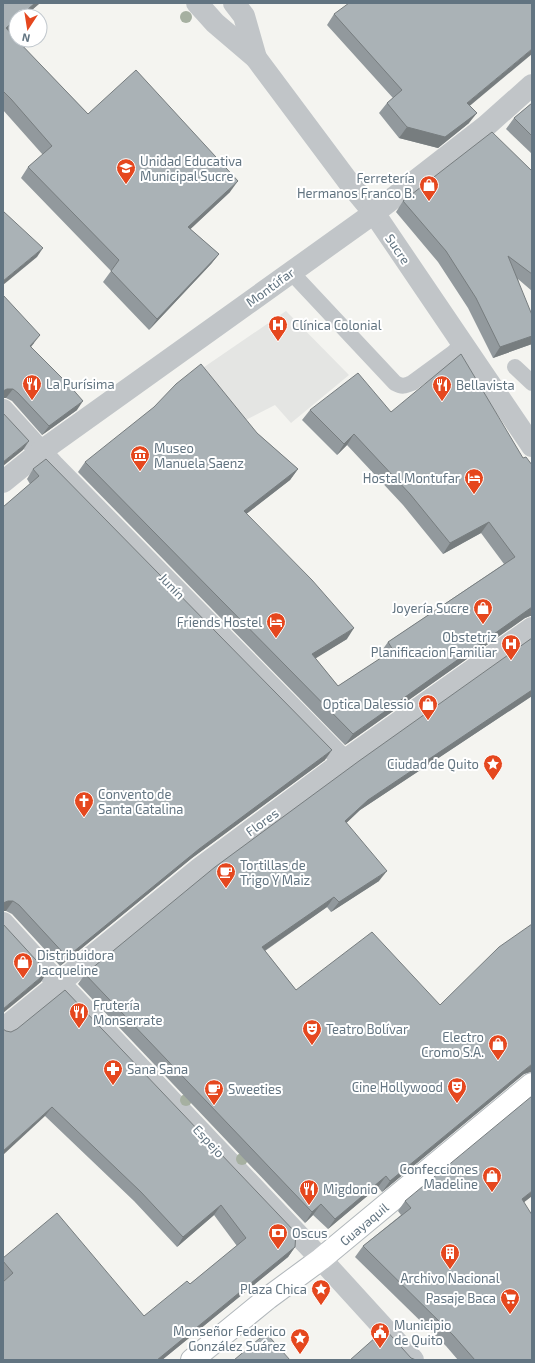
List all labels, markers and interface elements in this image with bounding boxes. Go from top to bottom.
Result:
north arrow [8,8,48,48]
text: N [21,31,31,45]
place label: Unidad Educativa Municipal Sucre [140,153,242,184]
school or university icon: Unidad Educativa Municipal Sucre [115,157,137,185]
place label: Ferretería Hermanos Franco B. [297,170,415,201]
shop icon: Ferretería Hermanos Franco B. [418,174,440,202]
street label: Sucre [382,231,414,267]
street label: Montúfar [243,264,297,310]
hospital icon: Clínica Colonial [267,314,289,342]
place label: Clínica Colonial [292,317,382,333]
restaurant icon: La Purísima [21,373,43,401]
restaurant icon: Bellavista [431,374,453,402]
place label: La Purísima [46,376,115,392]
place label: Bellavista [456,377,515,393]
place label: Museo Manuela Saenz [154,440,244,471]
museum icon: Museo Manuela Saenz [129,444,151,472]
hotel icon: Hostal Montufar [463,467,485,495]
place label: Hostal Montufar [363,470,460,486]
street label: Junín [156,570,188,602]
shop icon: Joyería Sucre [472,597,494,625]
place label: Joyería Sucre [392,600,469,616]
hotel icon: Friends Hostel [265,611,287,639]
place label: Friends Hostel [177,614,262,630]
place label: Obstetriz Planificacion Familiar [371,629,497,660]
hospital icon: Obstetriz Planificacion Familiar [500,633,522,661]
shop icon: Optica Dalessio [417,693,439,721]
place label: Optica Dalessio [323,696,414,712]
place icon: Ciudad de Quito [482,753,504,781]
place label: Ciudad de Quito [387,756,479,772]
place label: Convento de Santa Catalina [98,786,183,817]
church icon: Convento de Santa Catalina [73,790,95,818]
street label: Flores [242,805,282,839]
place label: Tortillas de Trigo Y Maiz [240,857,310,888]
cafe icon: Tortillas de Trigo Y Maiz [215,861,237,889]
place label: Distribuidora Jacqueline [37,947,114,978]
shop icon: Distribuidora Jacqueline [12,951,34,979]
place label: Frutería Monserrate [93,997,162,1028]
restaurant icon: Frutería Monserrate [68,1001,90,1029]
theatre icon: Teatro Bolívar [301,1018,323,1046]
place label: Teatro Bolívar [326,1021,408,1037]
place label: Electro Cromo S.A. [421,1029,484,1060]
shop icon: Electro Cromo S.A. [487,1033,509,1061]
pharmacy icon: Sana Sana [102,1058,124,1086]
place label: Sana Sana [127,1061,188,1077]
theatre icon: Cine Hollywood [446,1076,468,1104]
cafe icon: Sweeties [203,1078,225,1106]
place label: Cine Hollywood [352,1079,443,1095]
place label: Sweeties [228,1081,282,1097]
street label: Espejo [190,1121,228,1161]
place label: Confecciones Madeline [399,1161,478,1192]
shop icon: Confecciones Madeline [481,1165,503,1193]
restaurant icon: Migdonio [298,1178,320,1206]
place label: Migdonio [323,1181,378,1197]
street label: Guayaquil [336,1199,392,1249]
bank icon: Oscus [267,1222,289,1250]
place label: Oscus [292,1225,328,1241]
building icon: Archivo Nacional [439,1242,461,1270]
place label: Archivo Nacional [400,1270,500,1286]
place icon: Plaza Chica [310,1278,332,1306]
place label: Plaza Chica [240,1281,307,1297]
supermarket icon: Pasaje Baca [499,1287,521,1315]
place label: Pasaje Baca [426,1290,496,1306]
place label: Municipio de Quito [394,1317,451,1348]
public building icon: Municipio de Quito [369,1321,391,1349]
place label: Monseñor Federico González Suárez [173,1323,286,1354]
place icon: Monseñor Federico González Suárez [289,1327,311,1355]

